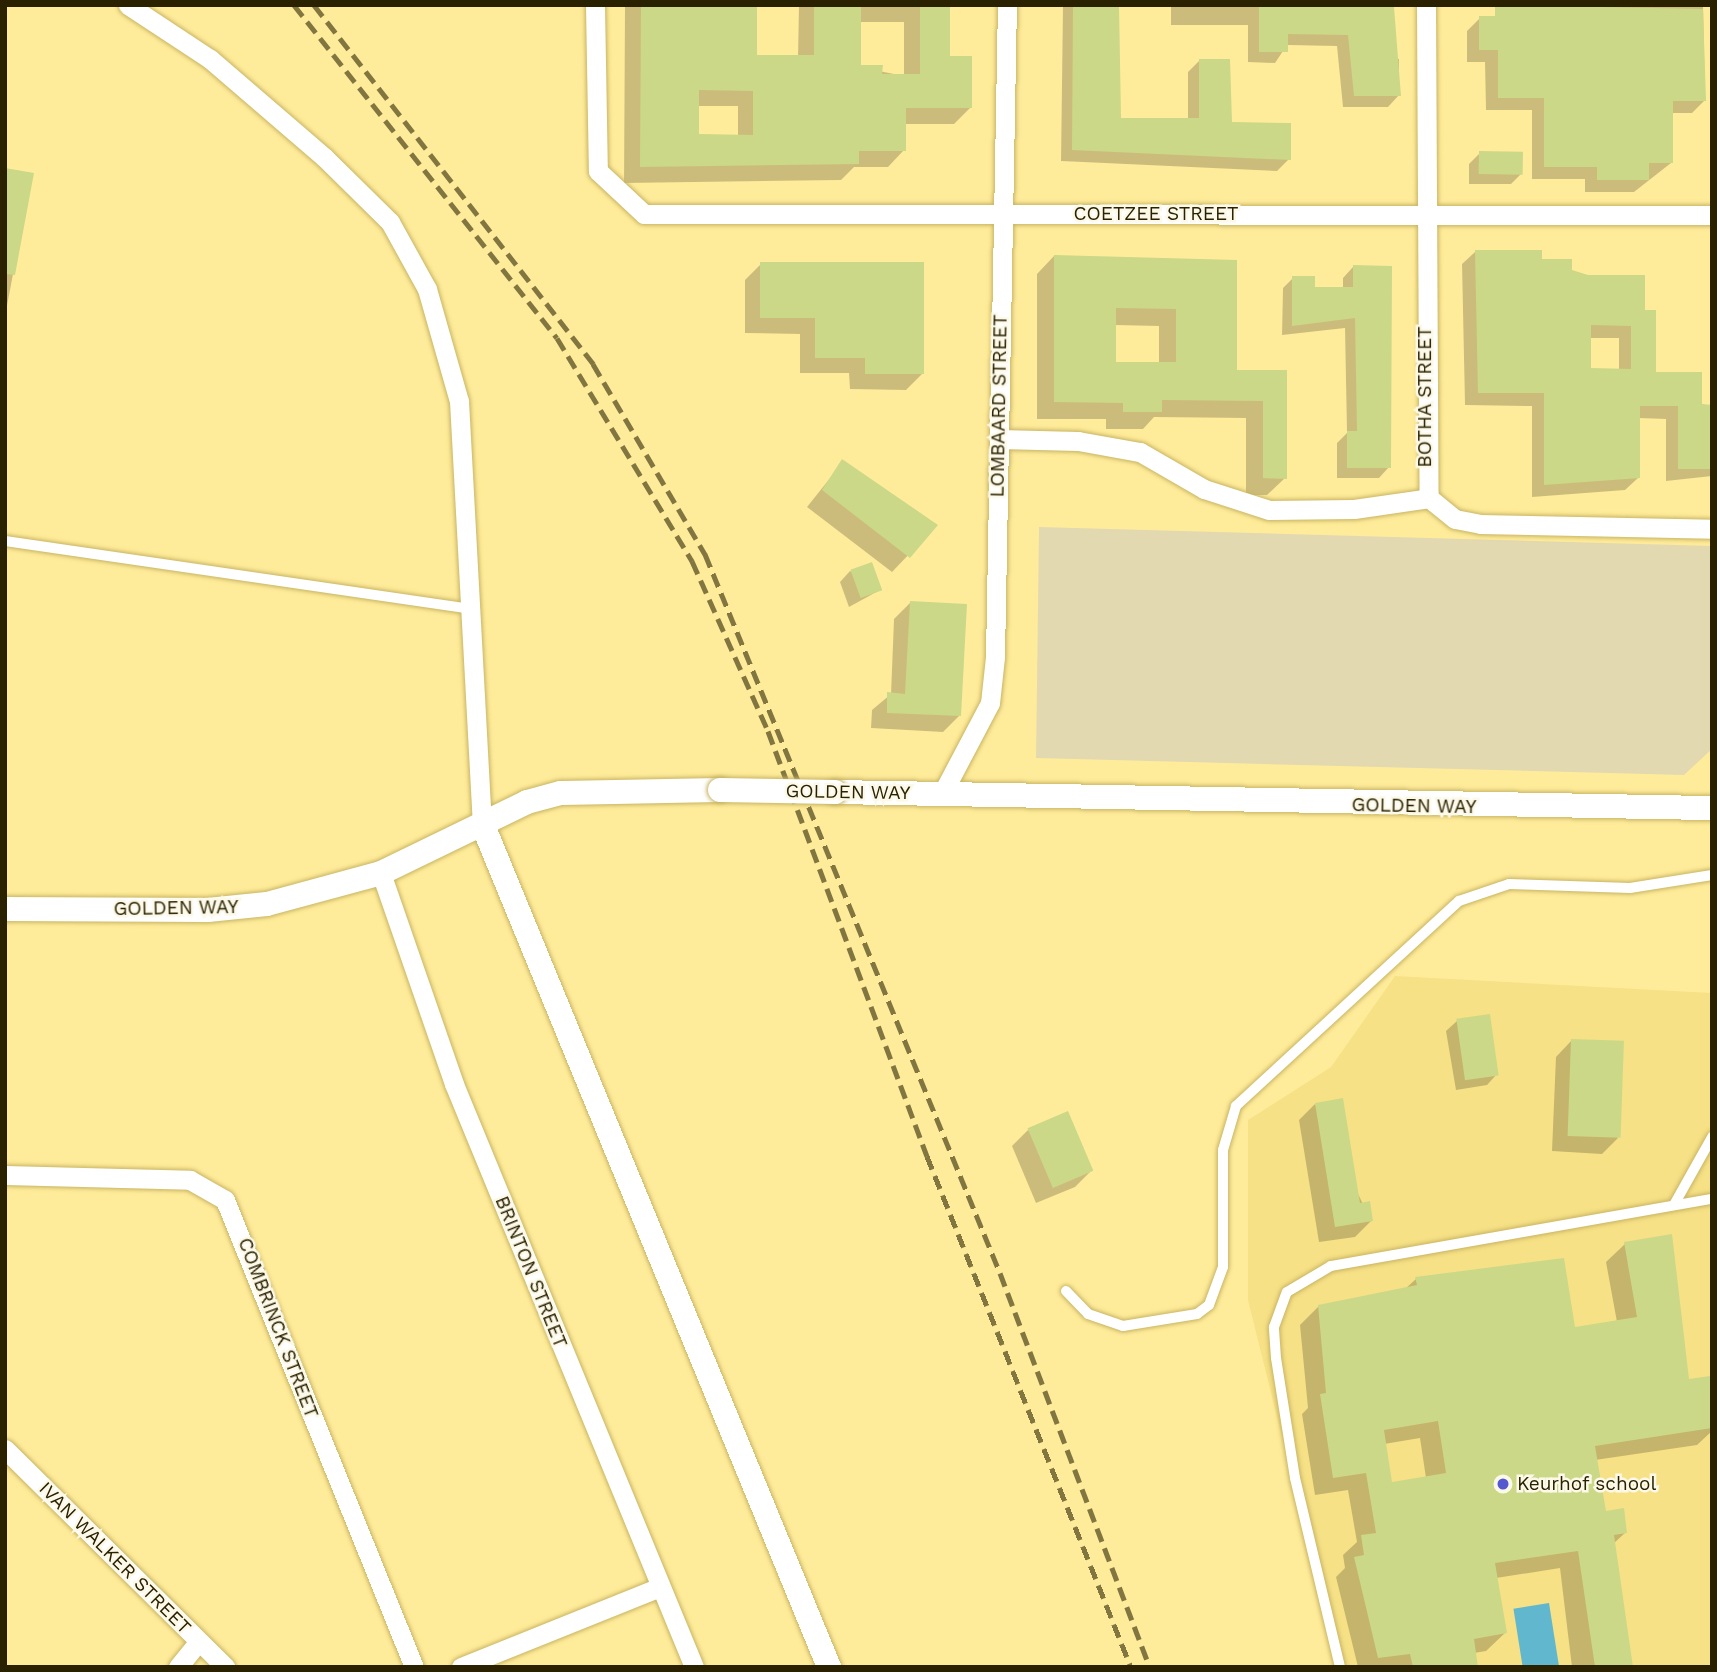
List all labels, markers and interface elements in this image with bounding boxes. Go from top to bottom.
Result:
street label: COETZEE STREET [1074,203,1238,225]
street label: LOMBAARD STREET [986,314,1012,498]
street label: BOTHA STREET [1414,326,1436,468]
street label: GOLDEN WAY [785,780,911,804]
street label: GOLDEN WAY [1351,794,1477,818]
street label: GOLDEN WAY [113,896,239,920]
street label: BRINTON STREET [490,1193,572,1351]
street label: COMBRINCK STREET [233,1235,323,1421]
place label: Keurhof school [1517,1473,1657,1495]
marker: Keurhof school [1495,1476,1511,1492]
street label: IVAN WALKER STREET [34,1477,196,1639]

